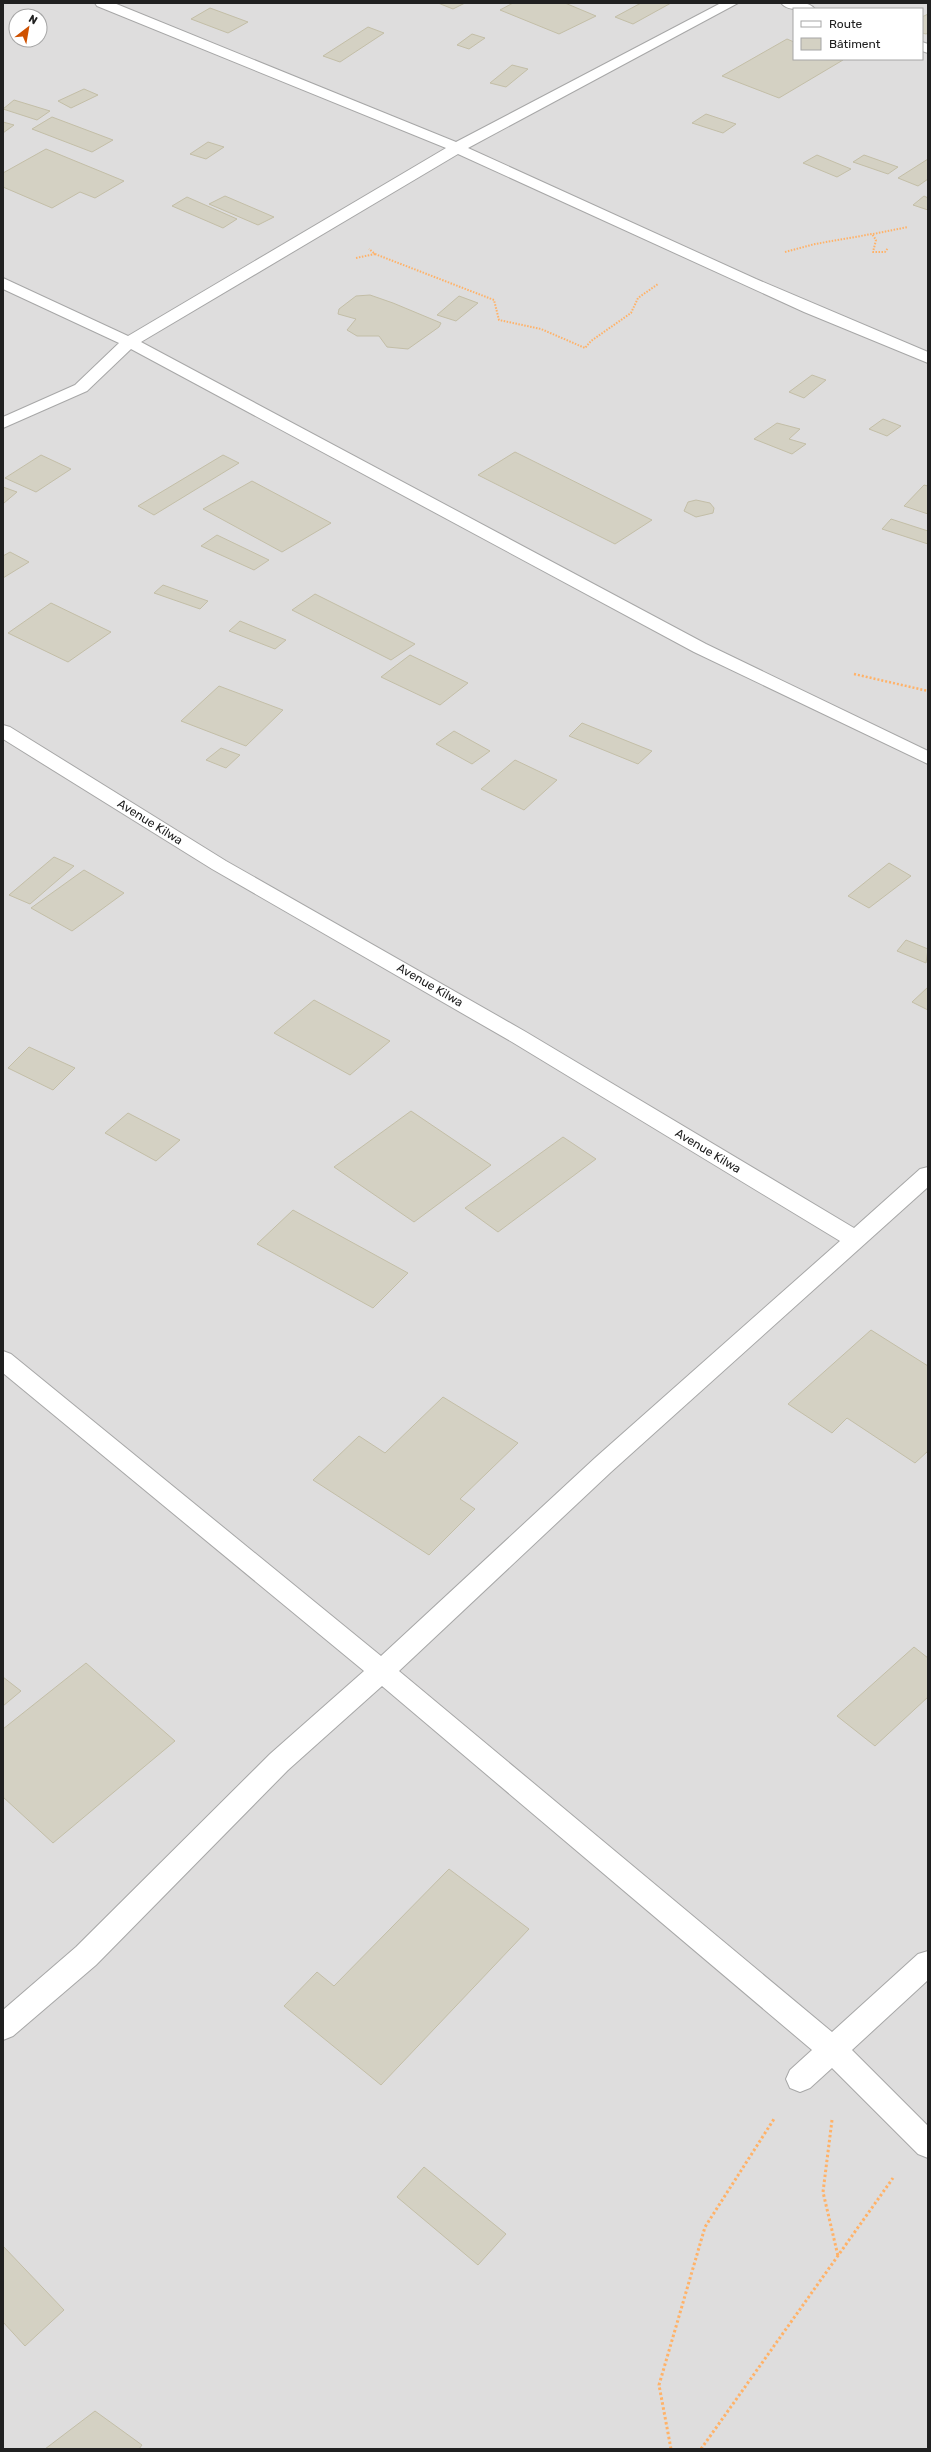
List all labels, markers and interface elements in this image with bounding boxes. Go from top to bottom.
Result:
north arrow [8,8,48,48]
legend [793,8,923,60]
text: N [26,12,40,28]
text: Route [829,17,863,31]
text: Bâtiment [829,37,881,51]
street label: Avenue Kilwa [115,796,185,848]
street label: Avenue Kilwa [394,960,466,1010]
street label: Avenue Kilwa [673,1126,743,1176]

